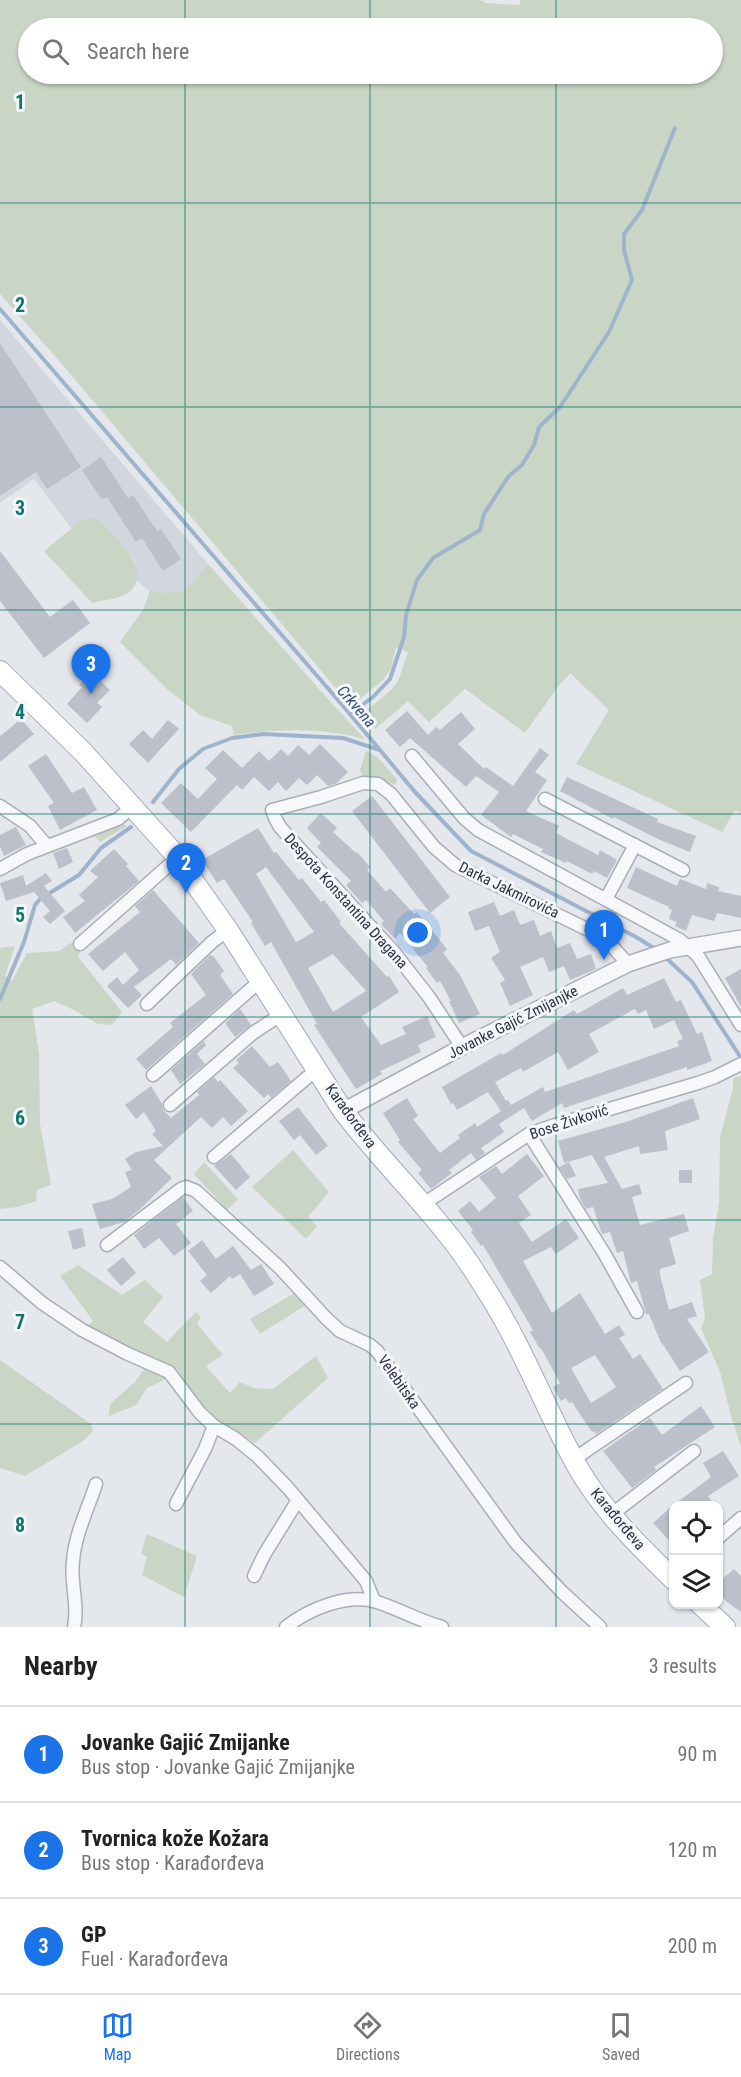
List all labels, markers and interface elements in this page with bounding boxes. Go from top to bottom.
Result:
search box [18,18,723,84]
icon: search [39,35,72,68]
text: Search here [87,39,189,64]
text: 1 [15,90,25,114]
text: 2 [15,293,25,317]
text: 3 [15,496,25,520]
pin: 3 [72,644,110,694]
water label: Crkvena [333,681,380,731]
text: 4 [15,700,25,724]
street label: Despota Konstantina Dragana [281,830,411,972]
pin: 2 [166,844,206,893]
street label: Darka Jakmirovića [456,858,562,922]
text: 5 [15,903,25,927]
pin: 1 [584,910,624,960]
your location [403,918,432,947]
street label: Jovanke Gajić Zmijanjke [445,981,581,1063]
street label: Karađorđeva [322,1080,380,1152]
street label: Bose Živković [527,1101,611,1143]
text: 6 [15,1106,25,1130]
text: 7 [15,1310,25,1334]
street label: Velebitska [374,1352,424,1412]
street label: Karađorđeva [587,1484,649,1554]
map controls [669,1501,723,1609]
button: locate [669,1501,723,1555]
text: 8 [15,1513,25,1537]
button: layers [669,1555,723,1609]
text: Nearby [24,1651,98,1681]
text: 3 results [649,1654,717,1678]
text: Jovanke Gajić Zmijanke [81,1730,290,1755]
text: 1 [38,1742,49,1766]
text: 90 m [678,1742,717,1766]
text: Bus stop · Jovanke Gajić Zmijanjke [81,1755,355,1779]
text: Tvornica kože Kožara [81,1826,269,1851]
text: 2 [38,1838,49,1862]
text: 120 m [668,1838,717,1862]
text: Bus stop · Karađorđeva [81,1851,264,1875]
text: GP [81,1922,106,1947]
text: 3 [38,1934,49,1958]
text: 200 m [668,1934,717,1958]
text: Fuel · Karađorđeva [81,1947,228,1971]
tab: Map [101,2009,134,2064]
tab: Directions [336,2009,400,2064]
tab: Saved [602,2009,640,2064]

